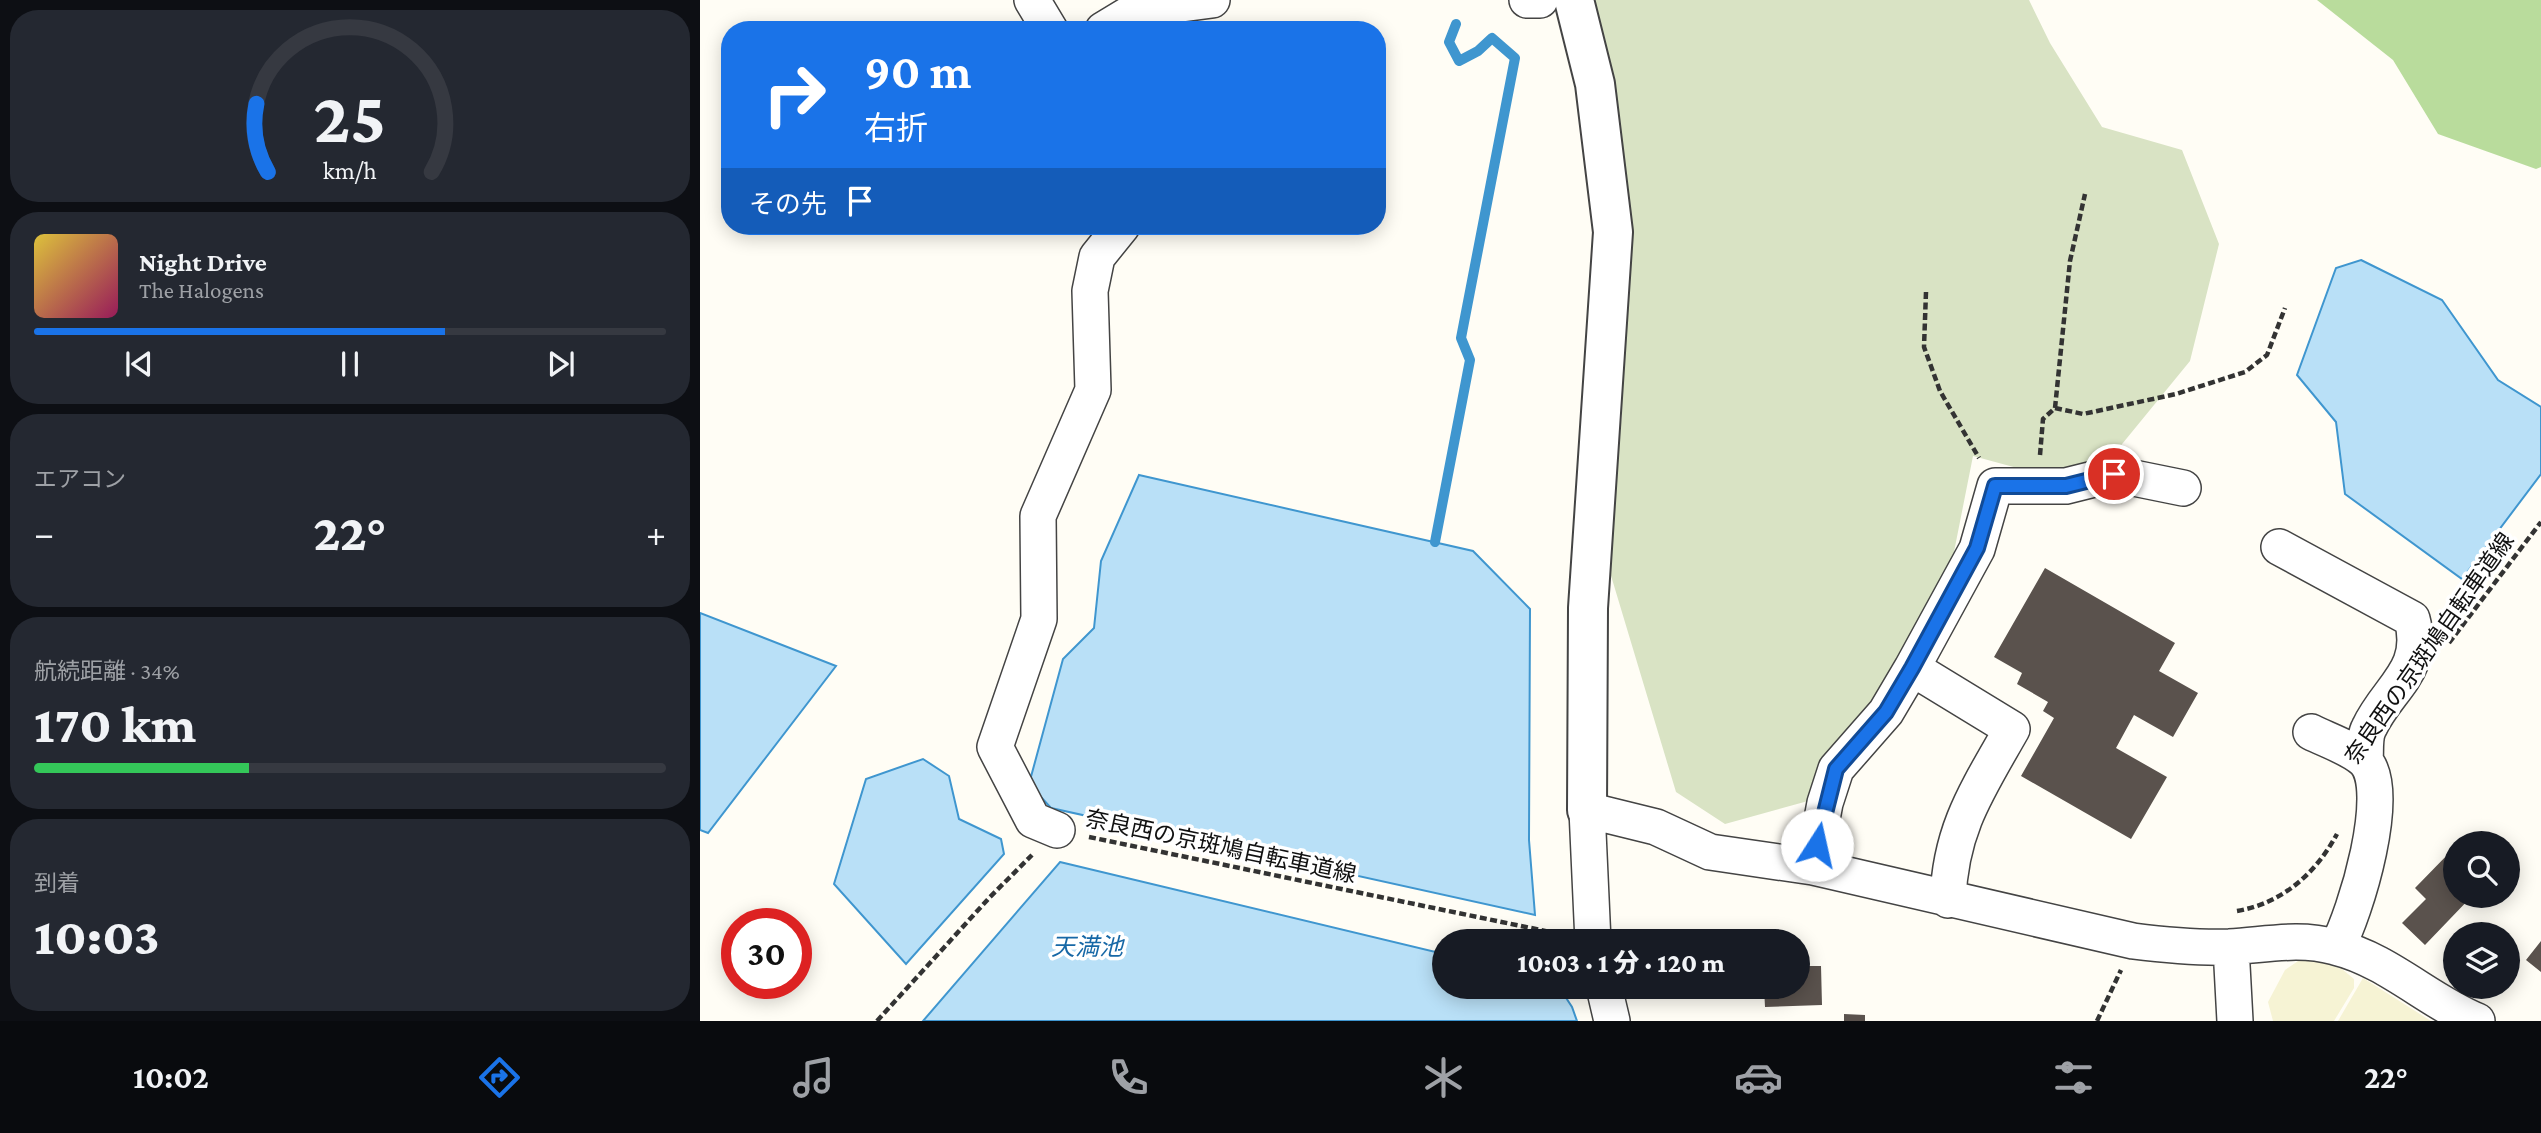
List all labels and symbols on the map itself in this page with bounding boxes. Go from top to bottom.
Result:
pin [2084,444,2144,504]
street label: 奈良西の京斑鳩自転車道線 [2339,528,2519,768]
street label: 奈良西の京斑鳩自転車道線 [1083,805,1359,887]
position arrow [1780,808,1854,882]
speed limit sign: 30 [721,908,812,999]
water label: 天満池 [1051,933,1125,960]

